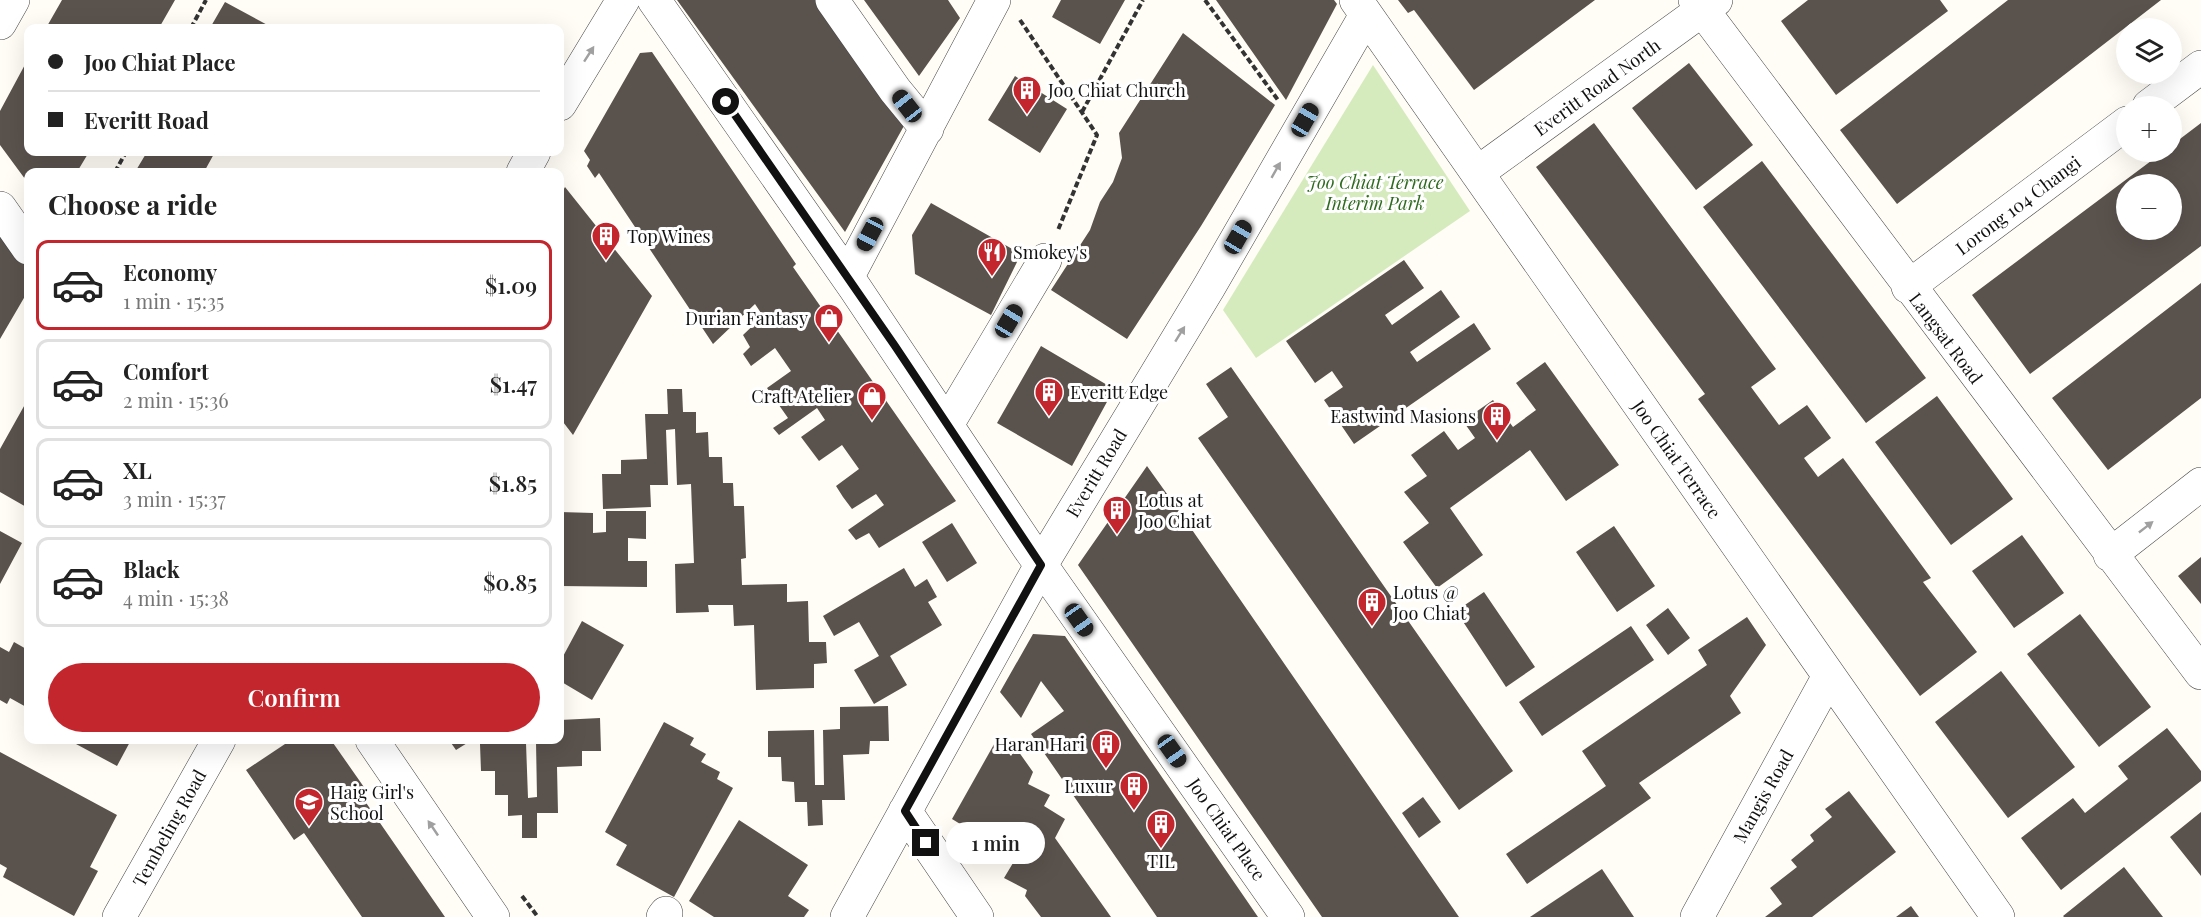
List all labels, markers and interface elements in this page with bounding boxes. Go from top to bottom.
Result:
map controls [2116,18,2182,240]
button: layers [2116,18,2182,84]
street label: Everitt Road North [1529,33,1665,141]
one-way arrow [583,46,595,62]
text: Joo Chiat Place [84,47,236,77]
building icon: Joo Chiat Church [1011,74,1043,116]
place label: Joo Chiat Church [1047,78,1186,102]
car [889,86,925,126]
route start [712,88,739,115]
button: + [2116,96,2182,162]
car [1288,100,1322,140]
text: Everitt Road [84,105,209,135]
street label: Lorong 104 Changi [1951,150,2085,260]
one-way arrow [1271,162,1281,179]
park label: Joo Chiat Terrace Interim Park [1306,170,1444,215]
button: − [2116,174,2182,240]
text: Choose a ride [48,186,217,222]
car [854,214,886,254]
car [1221,217,1255,257]
building icon: Top Wines [590,220,622,262]
place label: Top Wines [627,224,711,248]
restaurant icon: Smokey's [976,236,1008,278]
place label: Smokey's [1013,240,1087,264]
text: Economy [123,257,217,287]
icon: car [51,258,105,312]
text: $1.09 [485,270,537,300]
text: 1 min · 15:35 [123,287,224,314]
street label: Langsat Road [1904,288,1988,389]
car [992,301,1026,341]
shop icon: Durian Fantasy [813,302,845,344]
place label: Durian Fantasy [685,306,808,330]
one-way arrow [1175,326,1186,342]
text: Comfort [123,356,209,386]
icon: car [51,357,105,411]
text: $1.47 [490,369,537,399]
building icon: Everitt Edge [1033,376,1065,418]
shop icon: Craft Atelier [856,380,888,422]
place label: Everitt Edge [1070,380,1168,404]
place label: Craft Atelier [751,384,851,408]
text: 2 min · 15:36 [123,386,229,413]
street label: Joo Chiat Terrace [1627,394,1727,523]
building icon: Eastwind Masions [1481,400,1513,442]
place label: Eastwind Masions [1330,404,1476,428]
street label: Everitt Road [1060,424,1132,522]
text: XL [123,455,152,485]
icon: car [51,456,105,510]
text: $1.85 [489,468,537,498]
text: 3 min · 15:37 [123,485,226,512]
place label: Lotus at Joo Chiat [1137,488,1212,533]
building icon: Lotus at Joo Chiat [1101,494,1133,536]
one-way arrow [2139,521,2154,533]
text: Black [123,554,180,584]
icon: car [51,555,105,609]
text: $0.85 [483,567,537,597]
place label: Lotus @ Joo Chiat [1392,580,1467,625]
text: 4 min · 15:38 [123,584,229,611]
building icon: Lotus @ Joo Chiat [1356,586,1388,628]
car [1061,600,1097,640]
button: Confirm [48,663,540,732]
building icon: Haran Hari [1090,728,1122,770]
car [1154,731,1190,771]
place label: Haran Hari [995,732,1085,756]
street label: Mangis Road [1727,745,1799,847]
street label: Tembeling Road [127,765,211,891]
building icon: Luxur [1118,770,1150,812]
street label: Joo Chiat Place [1182,772,1271,885]
place label: Luxur [1064,774,1113,798]
place label: Haig Girl's School [330,780,414,825]
school or university icon: Haig Girl's School [293,786,325,828]
building icon: TIL [1145,808,1177,850]
one-way arrow [427,821,439,837]
callout: 1 min [947,822,1046,864]
route end [912,829,939,856]
text: 1 min [971,829,1020,856]
place label: TIL [1147,849,1175,873]

